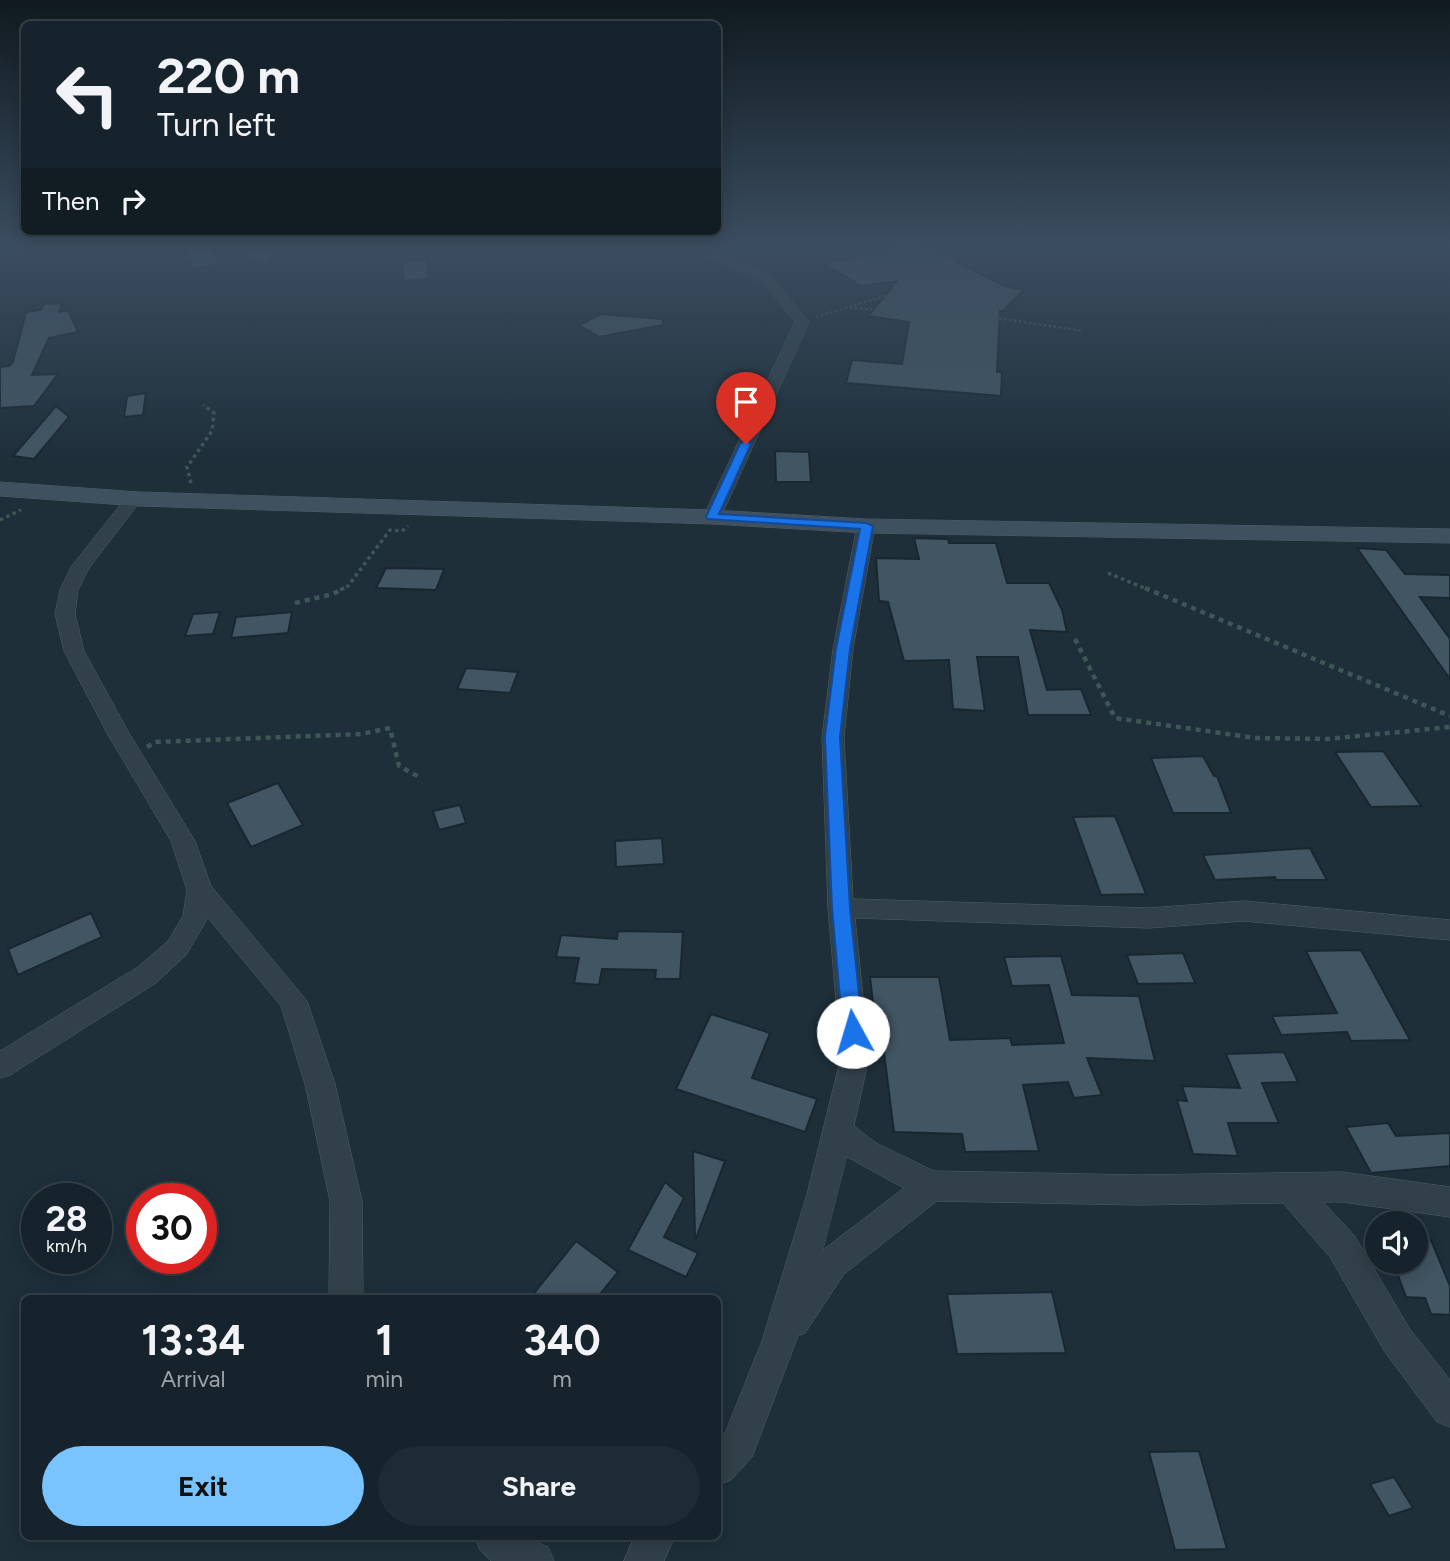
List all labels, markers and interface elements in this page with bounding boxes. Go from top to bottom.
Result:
text: 220 m [157,46,300,105]
icon: left [42,49,133,140]
text: Turn left [157,106,276,144]
icon: right [114,182,152,220]
text: Then [42,185,100,217]
pin [716,372,776,444]
icon: arrive [727,383,765,421]
position arrow [816,995,890,1069]
speed limit sign: 30 [126,1183,217,1274]
text: 28 [46,1198,87,1240]
map controls [1365,1211,1428,1274]
button: sound [1365,1211,1428,1274]
text: km/h [46,1235,87,1257]
text: 13:34 [141,1315,245,1366]
text: 1 [375,1315,393,1366]
text: 340 [523,1315,601,1366]
text: Arrival [161,1365,226,1393]
text: min [365,1365,403,1393]
text: m [552,1365,572,1393]
button: Exit [42,1446,364,1526]
button: Share [378,1446,700,1526]

